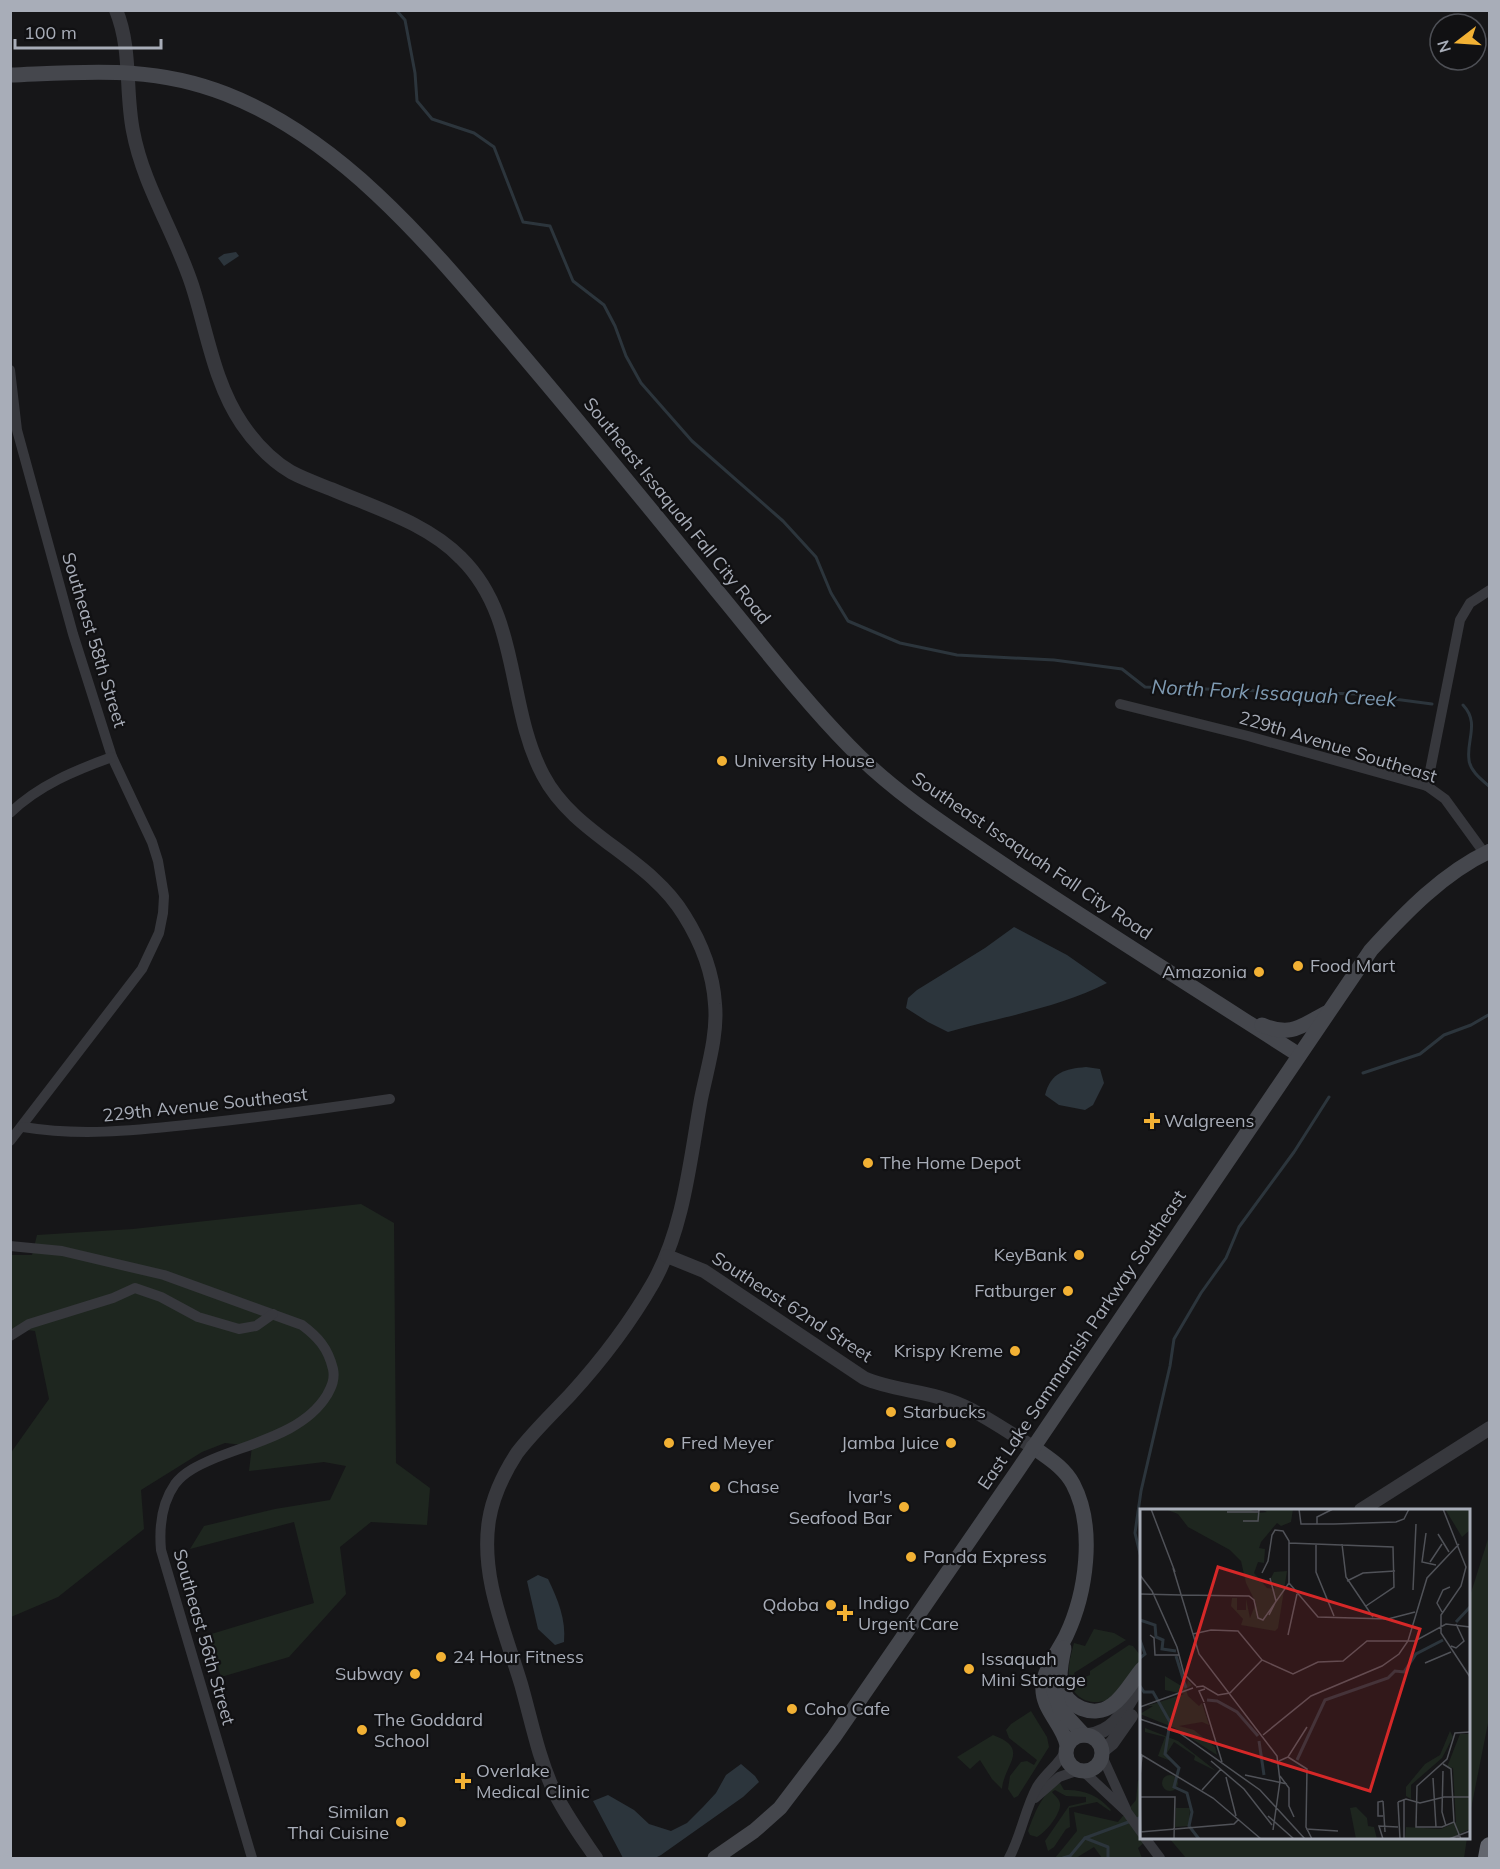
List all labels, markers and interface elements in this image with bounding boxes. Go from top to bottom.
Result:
scale bar [15,12,160,50]
north arrow [1428,12,1488,72]
text: 100 m [24,21,77,44]
text: N [1432,38,1455,55]
street label: Southeast Issaquah Fall City Road [579,393,776,629]
street label: Southeast 58th Street [57,549,132,730]
water label: North Fork Issaquah Creek [1151,674,1398,711]
street label: 229th Avenue Southeast [1236,705,1440,788]
place label: University House [734,749,875,772]
marker: University House [715,754,729,768]
street label: Southeast Issaquah Fall City Road [908,766,1157,945]
place label: Food Mart [1310,954,1395,977]
marker: Food Mart [1291,959,1305,973]
place label: Amazonia [1162,960,1247,983]
marker: Amazonia [1252,965,1266,979]
street label: 229th Avenue Southeast [101,1082,308,1127]
place label: Walgreens [1164,1109,1254,1132]
marker: Walgreens [1145,1114,1159,1128]
place label: The Home Depot [880,1151,1021,1174]
marker: The Home Depot [861,1156,875,1170]
street label: East Lake Sammamish Parkway Southeast [972,1186,1191,1494]
place label: KeyBank [994,1243,1068,1266]
street label: Southeast 62nd Street [708,1246,877,1367]
marker: KeyBank [1072,1248,1086,1262]
place label: Fatburger [974,1279,1056,1302]
marker: Fatburger [1061,1284,1075,1298]
place label: Krispy Kreme [894,1339,1003,1362]
marker: Krispy Kreme [1008,1344,1022,1358]
place label: Starbucks [903,1400,986,1423]
marker: Starbucks [884,1405,898,1419]
place label: Fred Meyer [681,1431,774,1454]
place label: Jamba Juice [841,1431,939,1454]
marker: Fred Meyer [662,1436,676,1450]
marker: Jamba Juice [944,1436,958,1450]
place label: Chase [727,1475,779,1498]
marker: Chase [708,1480,722,1494]
place label: Ivar's Seafood Bar [789,1485,892,1529]
marker: Ivar's Seafood Bar [897,1500,911,1514]
inset map [1140,1509,1470,1839]
place label: Panda Express [923,1545,1047,1568]
street label: Southeast 56th Street [168,1546,241,1728]
marker: Panda Express [904,1550,918,1564]
place label: Indigo Urgent Care [858,1591,959,1635]
place label: Qdoba [762,1593,819,1616]
marker: Qdoba [824,1598,838,1612]
marker: Indigo Urgent Care [836,1604,854,1622]
place label: 24 Hour Fitness [453,1645,584,1668]
place label: Issaquah Mini Storage [981,1647,1086,1691]
marker: 24 Hour Fitness [434,1650,448,1664]
place label: Subway [335,1662,403,1685]
marker: Issaquah Mini Storage [962,1662,976,1676]
marker: Subway [408,1667,422,1681]
place label: Coho Cafe [804,1697,890,1720]
marker: Coho Cafe [785,1702,799,1716]
place label: The Goddard School [374,1708,483,1752]
marker: The Goddard School [355,1723,369,1737]
place label: Overlake Medical Clinic [476,1759,590,1803]
marker: Overlake Medical Clinic [454,1772,472,1790]
place label: Similan Thai Cuisine [287,1800,389,1844]
marker: Similan Thai Cuisine [394,1815,408,1829]

